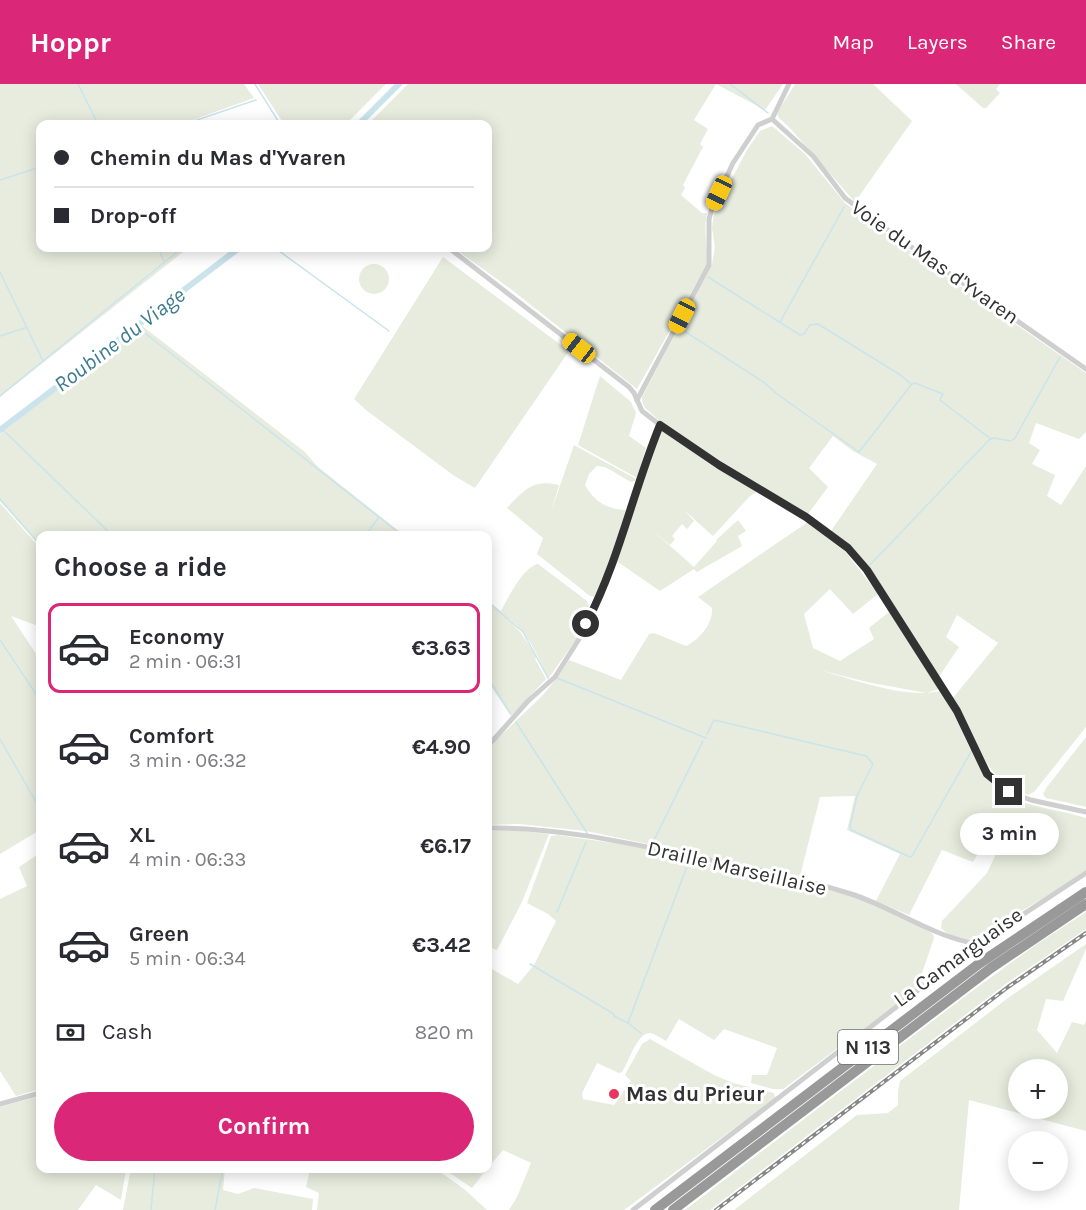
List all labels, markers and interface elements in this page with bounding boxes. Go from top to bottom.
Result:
text: Hoppr [30,26,111,59]
text: Map [832,30,874,54]
text: Layers [907,30,968,54]
text: Share [1001,30,1056,54]
text: Chemin du Mas d'Yvaren [90,145,346,171]
car [703,173,735,213]
street label: Voie du Mas d'Yvaren [847,195,1023,329]
text: Drop-off [90,203,176,229]
water label: Roubine du Viage [49,282,190,398]
car [666,296,698,336]
car [559,330,599,366]
text: Choose a ride [54,551,227,583]
route start [572,610,599,637]
icon: car [57,621,111,675]
text: Economy [129,624,224,650]
text: €3.63 [412,635,471,661]
text: 2 min · 06:31 [129,650,242,673]
icon: car [57,720,111,774]
text: Comfort [129,723,214,749]
text: €4.90 [412,734,471,760]
text: 3 min · 06:32 [129,749,247,772]
route end [995,778,1022,805]
callout: 3 min [960,813,1058,855]
icon: car [57,819,111,873]
text: XL [129,822,155,848]
text: 3 min [982,822,1037,845]
text: €6.17 [420,833,471,859]
street label: Draille Marseillaise [645,836,829,900]
text: 4 min · 06:33 [129,848,246,871]
street label: La Camarguaise [889,902,1027,1012]
icon: car [57,918,111,972]
text: Green [129,921,190,947]
text: €3.42 [412,932,471,958]
text: 5 min · 06:34 [129,947,246,970]
icon: cash [54,1016,87,1049]
text: Cash [102,1019,152,1045]
text: 820 m [415,1021,474,1044]
road number: N 113 [838,1030,898,1064]
map controls [1008,1059,1068,1191]
button: + [1008,1059,1068,1119]
place label: Mas du Prieur [626,1082,765,1106]
marker: Mas du Prieur [607,1087,621,1101]
button: Confirm [54,1092,474,1161]
button: − [1008,1131,1068,1191]

